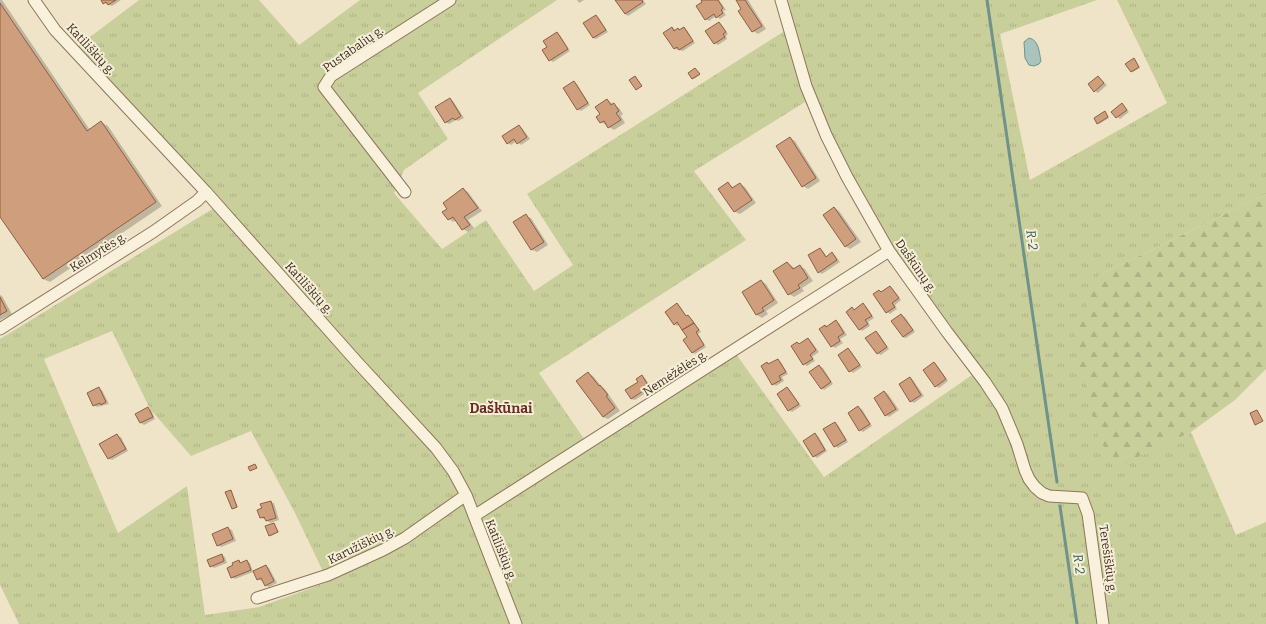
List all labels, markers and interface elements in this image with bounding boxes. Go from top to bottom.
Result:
street label: Katiliškių g. [64,21,118,77]
street label: Pustabalių g. [320,23,386,75]
street label: Kelmytės g. [67,229,129,275]
water label: R-2 [1023,229,1041,251]
street label: Daškūnų g. [893,237,939,295]
street label: Katiliškių g. [282,259,336,317]
street label: Nemėžėlės g. [640,347,710,399]
district label: Daškūnai [470,400,533,417]
street label: Katiliškių g. [482,517,520,583]
street label: Karužiškių g. [326,523,396,567]
street label: Terešiškių g. [1096,524,1120,594]
water label: R-2 [1070,553,1088,575]

